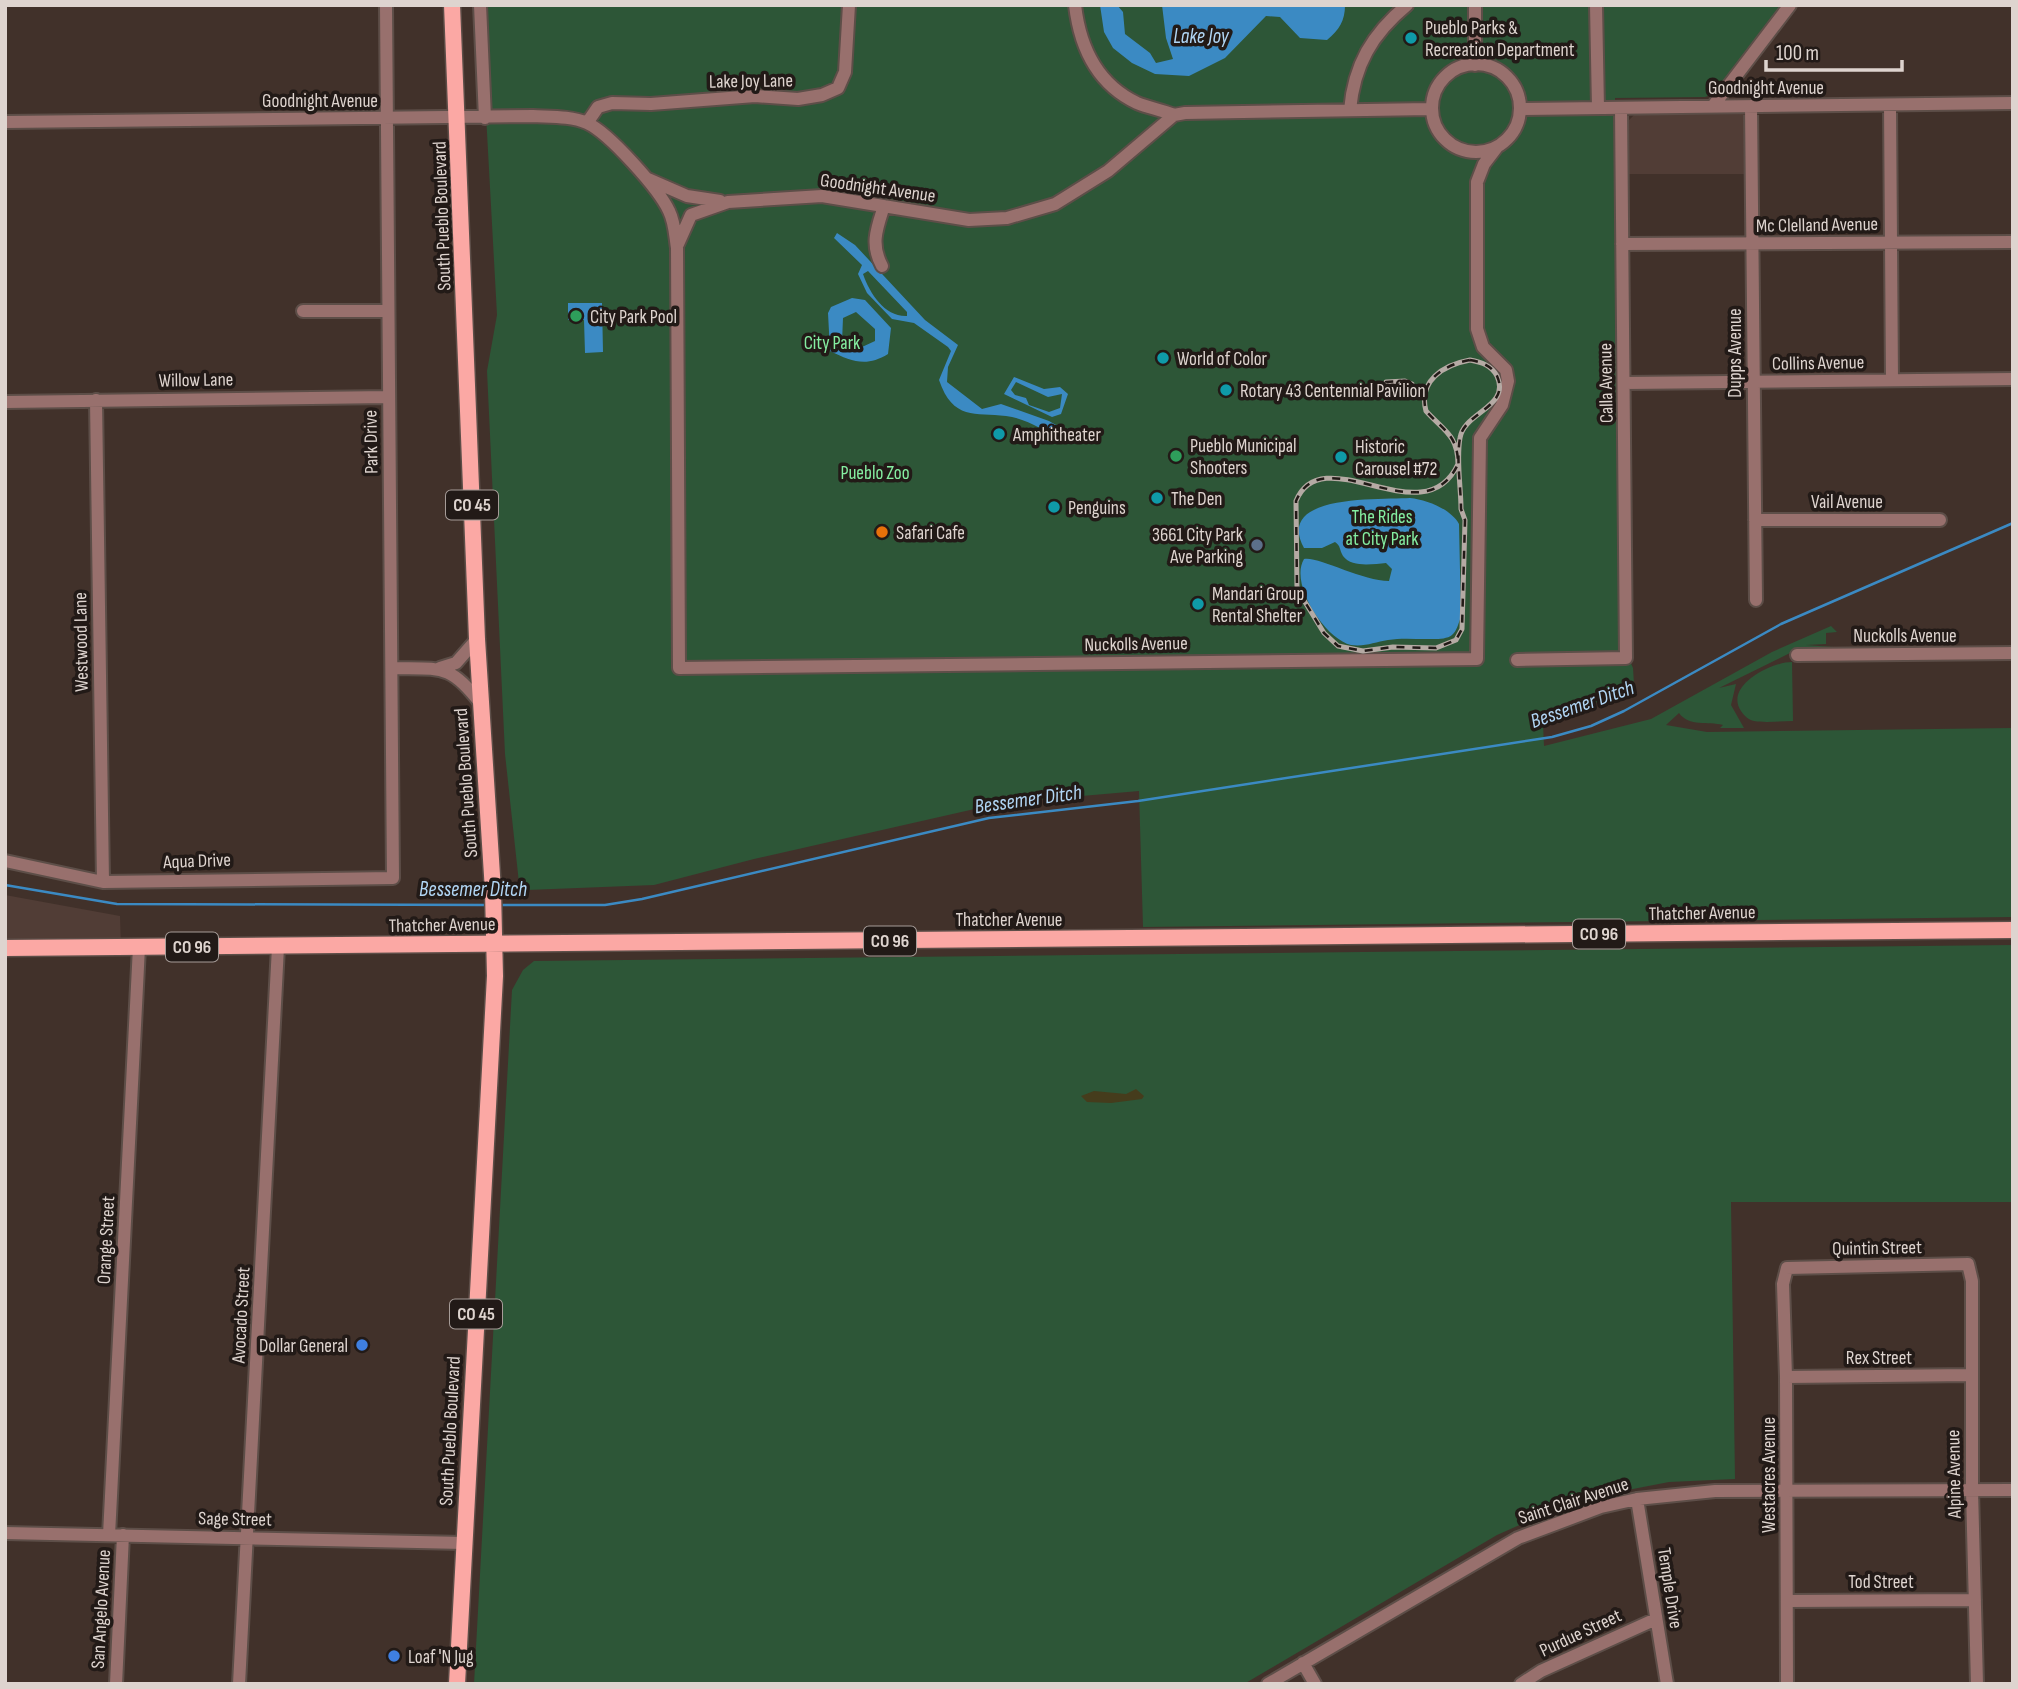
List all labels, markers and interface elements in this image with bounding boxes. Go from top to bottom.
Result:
place label: Pueblo Parks & Recreation Department [1425,17,1575,62]
water label: Lake Joy [1173,24,1230,49]
scale bar [1766,28,1902,72]
marker: Pueblo Parks & Recreation Department [1403,30,1419,46]
text: 100 m [1776,41,1819,66]
street label: Lake Joy Lane [709,69,793,94]
street label: Goodnight Avenue [1708,77,1824,100]
street label: Goodnight Avenue [262,90,378,113]
street label: South Pueblo Boulevard [428,141,457,291]
street label: Goodnight Avenue [819,169,937,208]
street label: Mc Clelland Avenue [1756,213,1878,238]
place label: City Park Pool [590,306,677,329]
marker: City Park Pool [568,308,584,324]
street label: Dupps Avenue [1724,308,1747,398]
park label: City Park [804,332,861,355]
street label: Calla Avenue [1594,343,1619,423]
place label: World of Color [1177,348,1268,371]
marker: World of Color [1155,350,1171,366]
street label: Collins Avenue [1772,351,1864,376]
street label: Willow Lane [159,368,234,393]
place label: Rotary 43 Centennial Pavilion [1240,380,1426,403]
marker: Rotary 43 Centennial Pavilion [1218,382,1234,398]
street label: Park Drive [359,410,384,474]
place label: Amphitheater [1012,424,1101,447]
marker: Amphitheater [991,426,1007,442]
place label: Pueblo Municipal Shooters [1190,435,1297,480]
place label: Historic Carousel #72 [1355,436,1437,481]
marker: Pueblo Municipal Shooters [1168,448,1184,464]
marker: Historic Carousel #72 [1333,449,1349,465]
park label: Pueblo Zoo [840,462,910,485]
place label: The Den [1171,488,1222,511]
road number: CO 45 [446,490,498,520]
marker: The Den [1149,490,1165,506]
street label: Vail Avenue [1811,491,1883,514]
place label: Penguins [1068,497,1126,520]
marker: Penguins [1046,499,1062,515]
park label: The Rides at City Park [1346,506,1419,551]
place label: Safari Cafe [896,522,965,545]
marker: Safari Cafe [874,524,890,540]
place label: 3661 City Park Ave Parking [1152,524,1244,569]
marker: 3661 City Park Ave Parking [1249,537,1265,553]
place label: Mandari Group Rental Shelter [1212,583,1304,628]
street label: Westwood Lane [69,592,94,692]
marker: Mandari Group Rental Shelter [1190,596,1206,612]
street label: Nuckolls Avenue [1853,625,1957,648]
street label: Nuckolls Avenue [1084,632,1188,657]
water label: Bessemer Ditch [1527,675,1637,734]
street label: South Pueblo Boulevard [450,707,483,858]
water label: Bessemer Ditch [973,780,1083,819]
street label: Aqua Drive [162,849,231,874]
water label: Bessemer Ditch [419,877,527,902]
street label: Thatcher Avenue [1648,901,1756,926]
street label: Thatcher Avenue [956,909,1062,932]
street label: Thatcher Avenue [388,913,496,938]
road number: CO 96 [1573,919,1625,948]
road number: CO 96 [864,926,916,956]
road number: CO 96 [166,932,218,962]
street label: Orange Street [93,1195,120,1285]
street label: Quintin Street [1832,1236,1922,1261]
street label: Avocado Street [227,1266,256,1365]
road number: CO 45 [450,1300,502,1329]
place label: Dollar General [259,1335,348,1358]
marker: Dollar General [354,1337,370,1353]
street label: Rex Street [1846,1347,1912,1370]
street label: South Pueblo Boulevard [435,1356,466,1506]
street label: Westacres Avenue [1758,1417,1781,1533]
street label: Alpine Avenue [1942,1429,1967,1519]
street label: Saint Clair Avenue [1515,1473,1632,1530]
street label: Sage Street [198,1507,272,1532]
street label: Temple Drive [1652,1546,1687,1630]
street label: San Angelo Avenue [87,1549,116,1669]
street label: Tod Street [1848,1571,1914,1594]
street label: Purdue Street [1536,1604,1625,1662]
place label: Loaf 'N Jug [408,1646,474,1669]
marker: Loaf 'N Jug [386,1648,402,1664]

